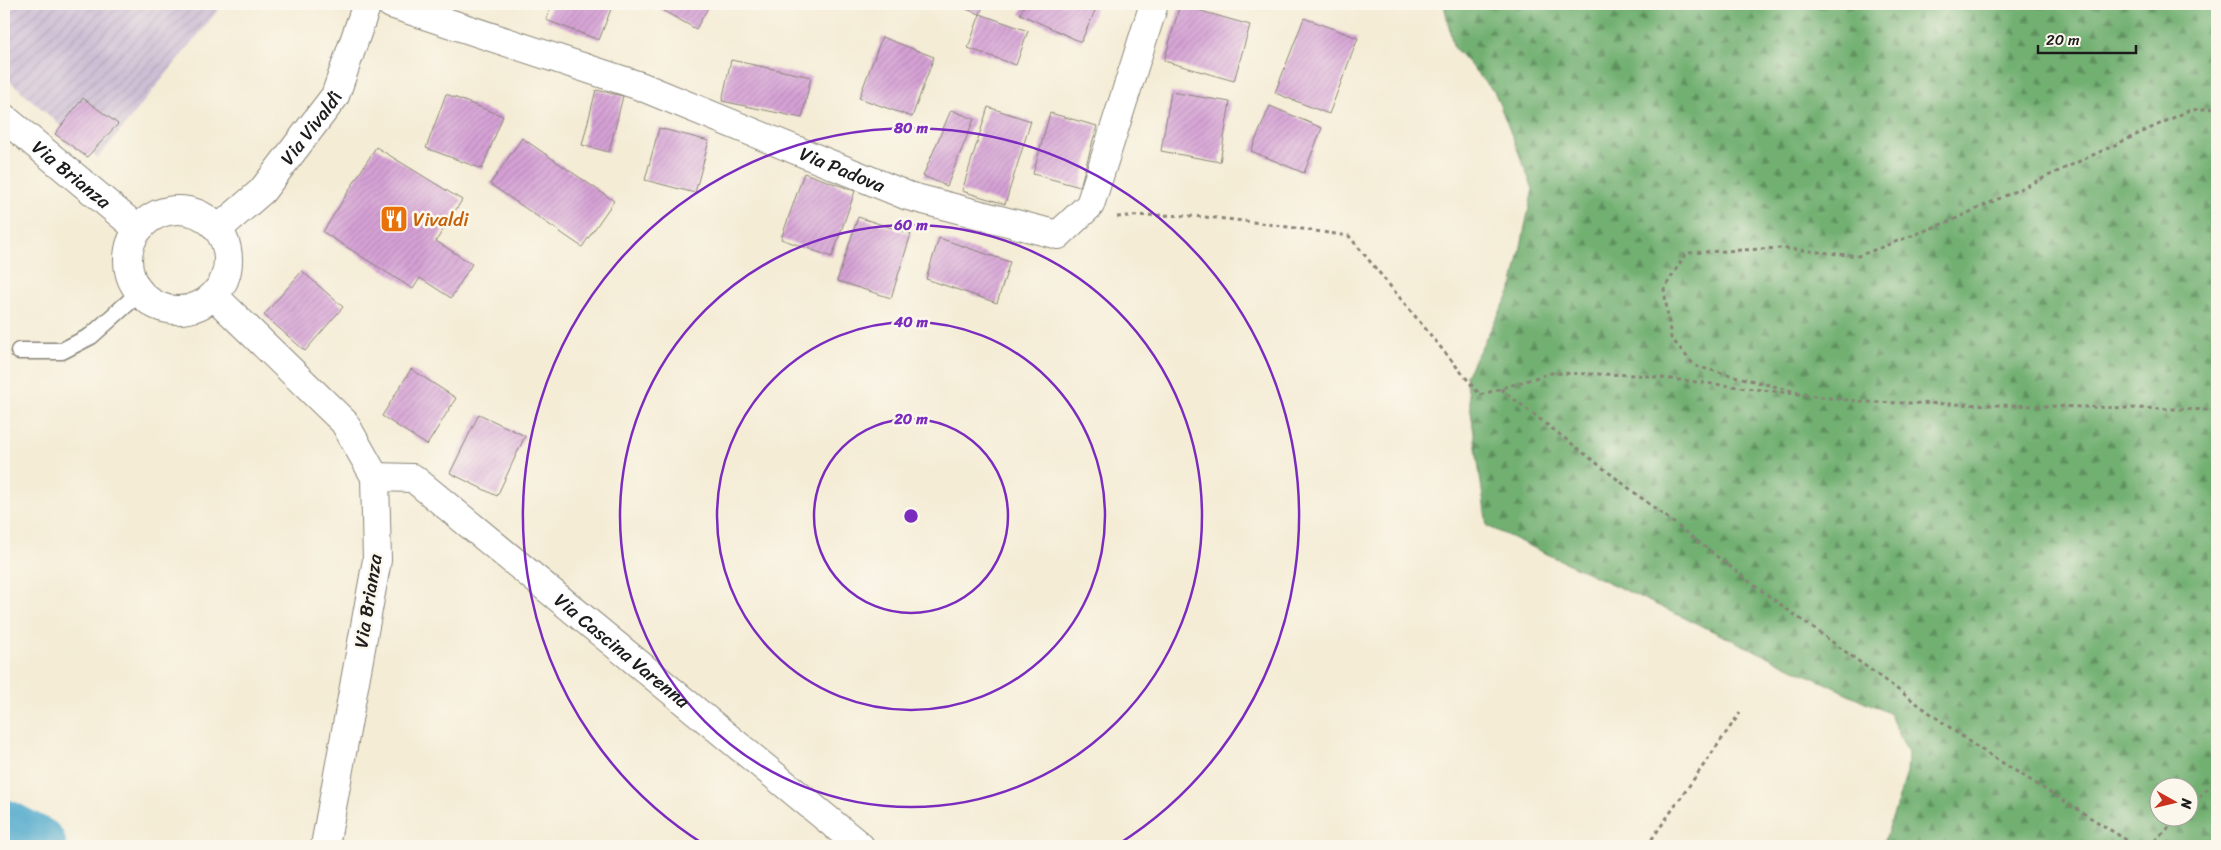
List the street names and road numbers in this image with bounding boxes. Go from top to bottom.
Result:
street label: Via Vivaldi [271,86,352,172]
street label: Via Brianza [25,131,119,217]
street label: Via Padova [795,137,891,202]
street label: Via Brianza [344,551,392,650]
street label: Via Cascina Varenna [547,584,698,717]

